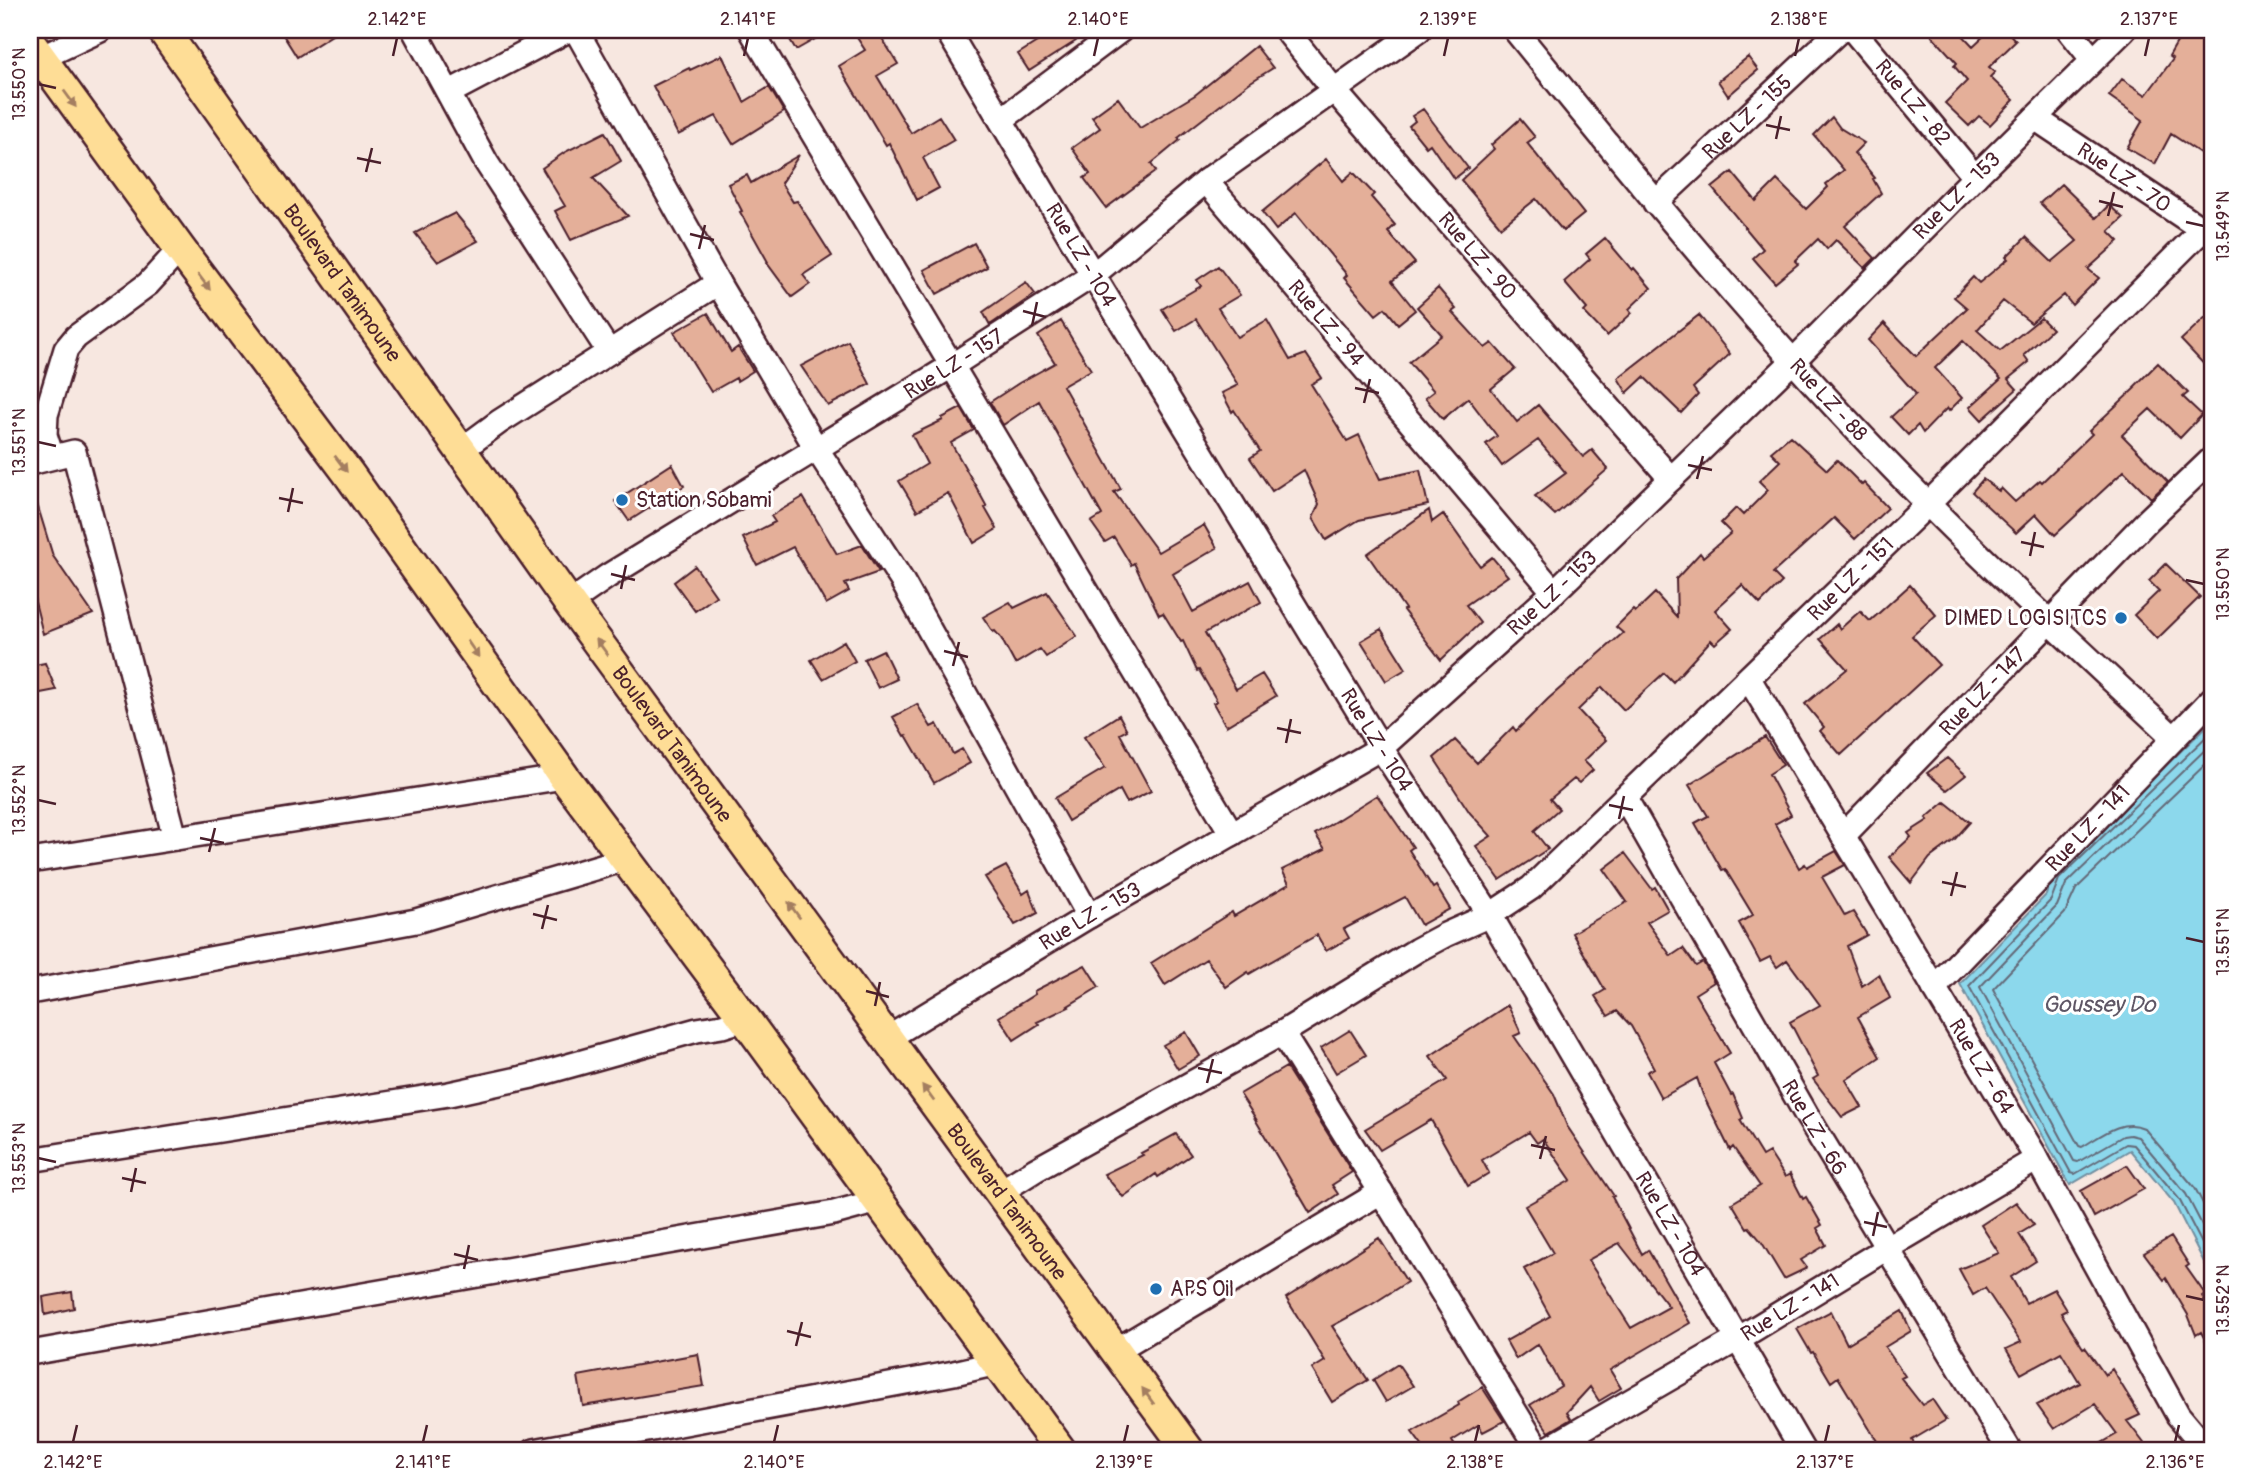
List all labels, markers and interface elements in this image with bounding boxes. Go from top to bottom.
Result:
text: 2.142°E [368,8,426,31]
text: 2.141°E [720,8,776,31]
text: 2.140°E [1067,8,1129,31]
text: 2.139°E [1419,8,1477,31]
text: 2.138°E [1770,8,1828,31]
text: 2.137°E [2120,8,2178,31]
text: 13.550°N [8,48,31,120]
street label: Rue LZ - 82 [1869,54,1956,151]
street label: Rue LZ - 155 [1697,69,1798,166]
one-way arrow [63,89,77,108]
street label: Rue LZ - 70 [2072,137,2176,219]
street label: Rue LZ - 153 [1908,146,2007,246]
text: 13.549°N [2212,191,2235,261]
street label: Rue LZ - 104 [1039,198,1122,312]
street label: Boulevard Tanimoune [277,199,407,368]
street label: Rue LZ - 90 [1432,207,1522,305]
one-way arrow [197,273,211,291]
street label: Rue LZ - 94 [1282,275,1370,372]
street label: Rue LZ - 157 [899,323,1009,406]
street label: Rue LZ - 88 [1783,353,1873,447]
text: 13.551°N [8,408,31,476]
one-way arrow [334,455,348,473]
place label: Station Sobami [636,487,772,514]
marker: Station Sobami [614,492,630,508]
street label: Rue LZ - 151 [1802,531,1900,627]
street label: Rue LZ - 153 [1502,545,1603,642]
text: 13.550°N [2212,548,2235,620]
place label: DIMED LOGISITCS [1944,605,2107,632]
marker: DIMED LOGISITCS [2113,610,2129,626]
one-way arrow [595,638,609,656]
one-way arrow [466,640,480,658]
street label: Rue LZ - 147 [1934,642,2032,742]
street label: Boulevard Tanimoune [605,661,738,829]
street label: Rue LZ - 104 [1334,684,1419,797]
text: 13.552°N [8,765,31,835]
street label: Rue LZ - 141 [2040,779,2136,878]
street label: Rue LZ - 153 [1035,876,1146,957]
one-way arrow [787,900,801,919]
text: 13.551°N [2212,908,2235,976]
water label: Goussey Do [2043,990,2157,1019]
street label: Rue LZ - 64 [1942,1014,2020,1119]
street label: Rue LZ - 66 [1775,1075,1853,1180]
one-way arrow [921,1084,935,1102]
street label: Boulevard Tanimoune [940,1118,1073,1286]
text: 13.553°N [8,1123,31,1193]
street label: Rue LZ - 104 [1629,1167,1711,1281]
text: 13.552°N [2212,1265,2235,1335]
street label: Rue LZ - 141 [1736,1267,1845,1348]
place label: APS Oil [1170,1276,1234,1303]
marker: APS Oil [1148,1281,1164,1297]
one-way arrow [1142,1387,1156,1405]
text: 2.142°E [44,1451,102,1474]
text: 2.141°E [395,1451,451,1474]
text: 2.140°E [743,1451,805,1474]
text: 2.139°E [1095,1451,1153,1474]
text: 2.138°E [1446,1451,1504,1474]
text: 2.137°E [1796,1451,1854,1474]
text: 2.136°E [2146,1451,2204,1474]

